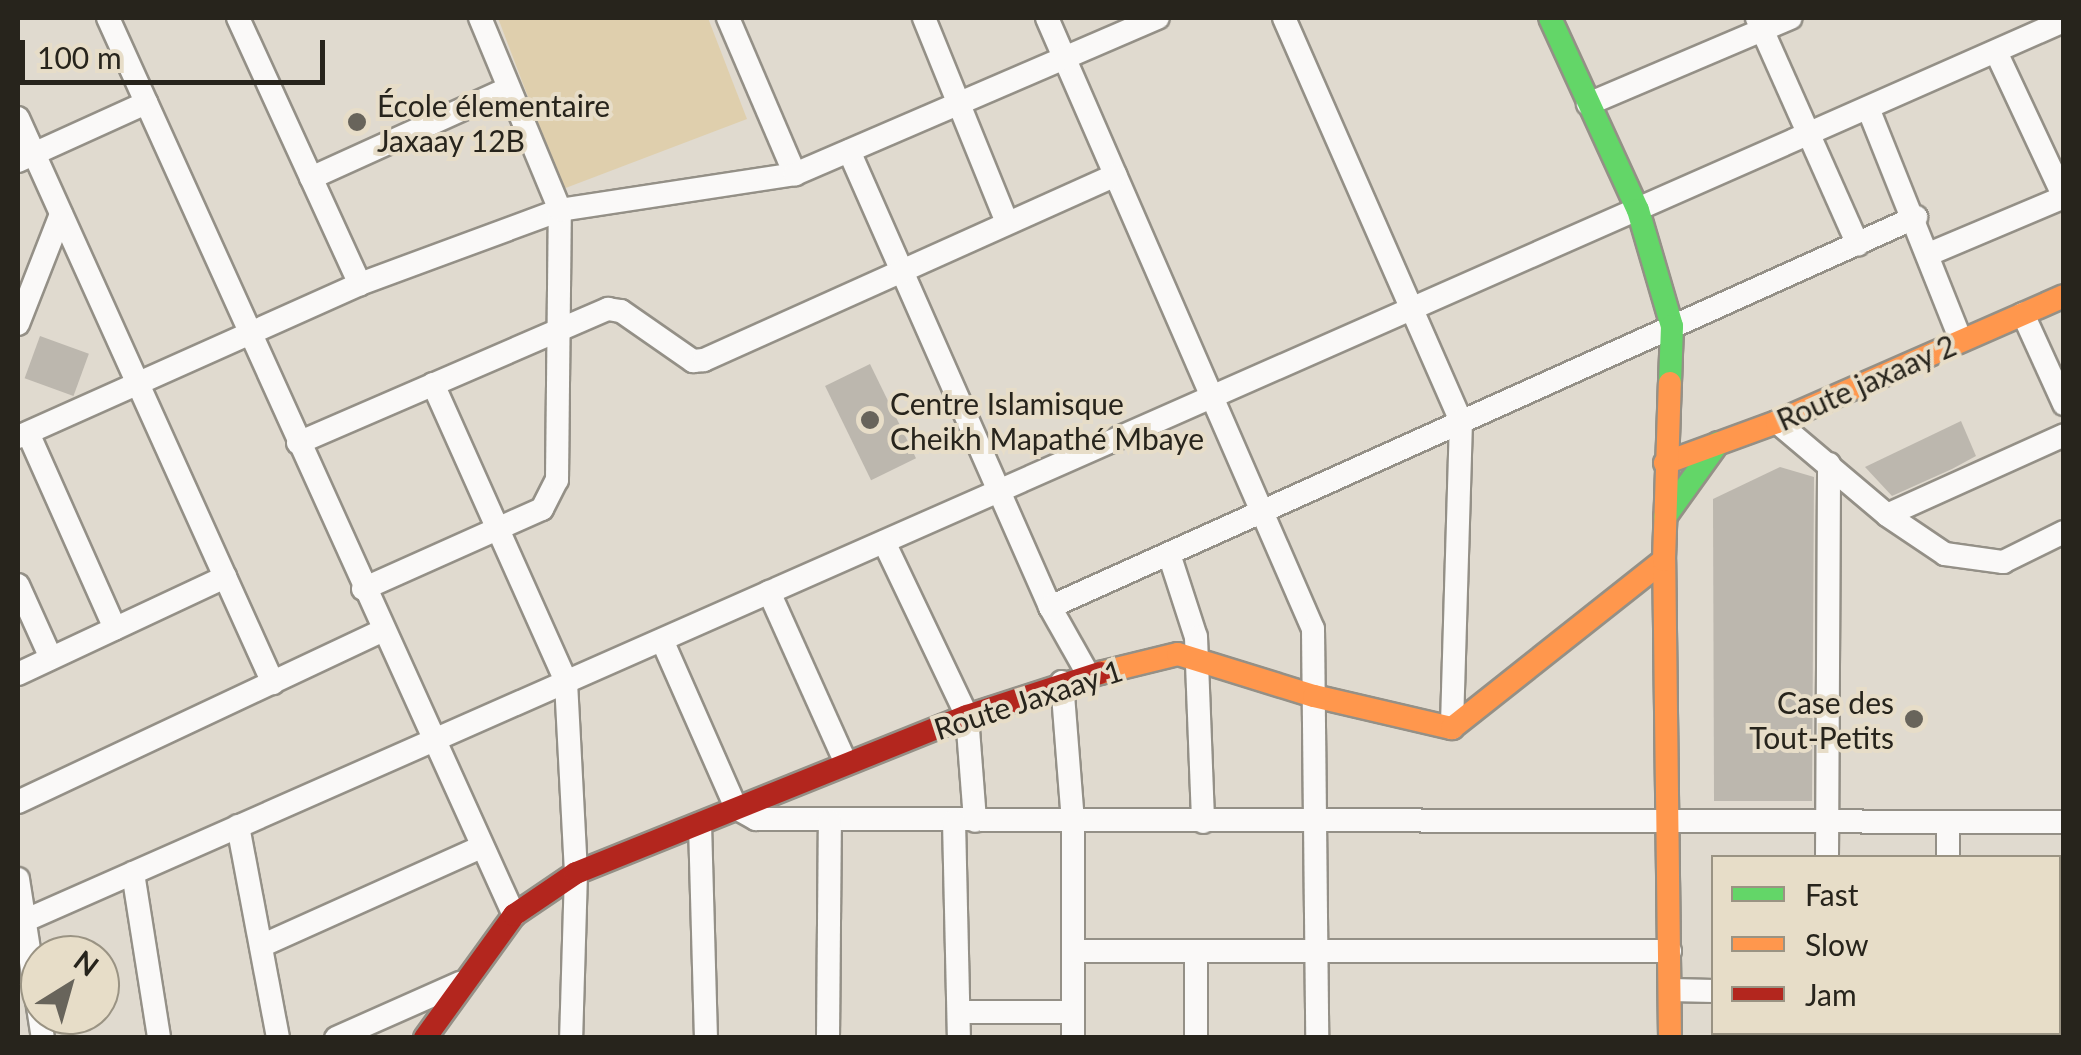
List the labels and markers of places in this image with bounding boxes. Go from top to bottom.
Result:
place label: École élementaire Jaxaay 12B [377,87,610,158]
marker: École élementaire Jaxaay 12B [346,111,368,133]
place label: Centre Islamisque Cheikh Mapathé Mbaye [890,385,1204,456]
marker: Centre Islamisque Cheikh Mapathé Mbaye [859,409,881,431]
place label: Case des Tout-Petits [1749,684,1894,754]
marker: Case des Tout-Petits [1903,708,1925,730]

